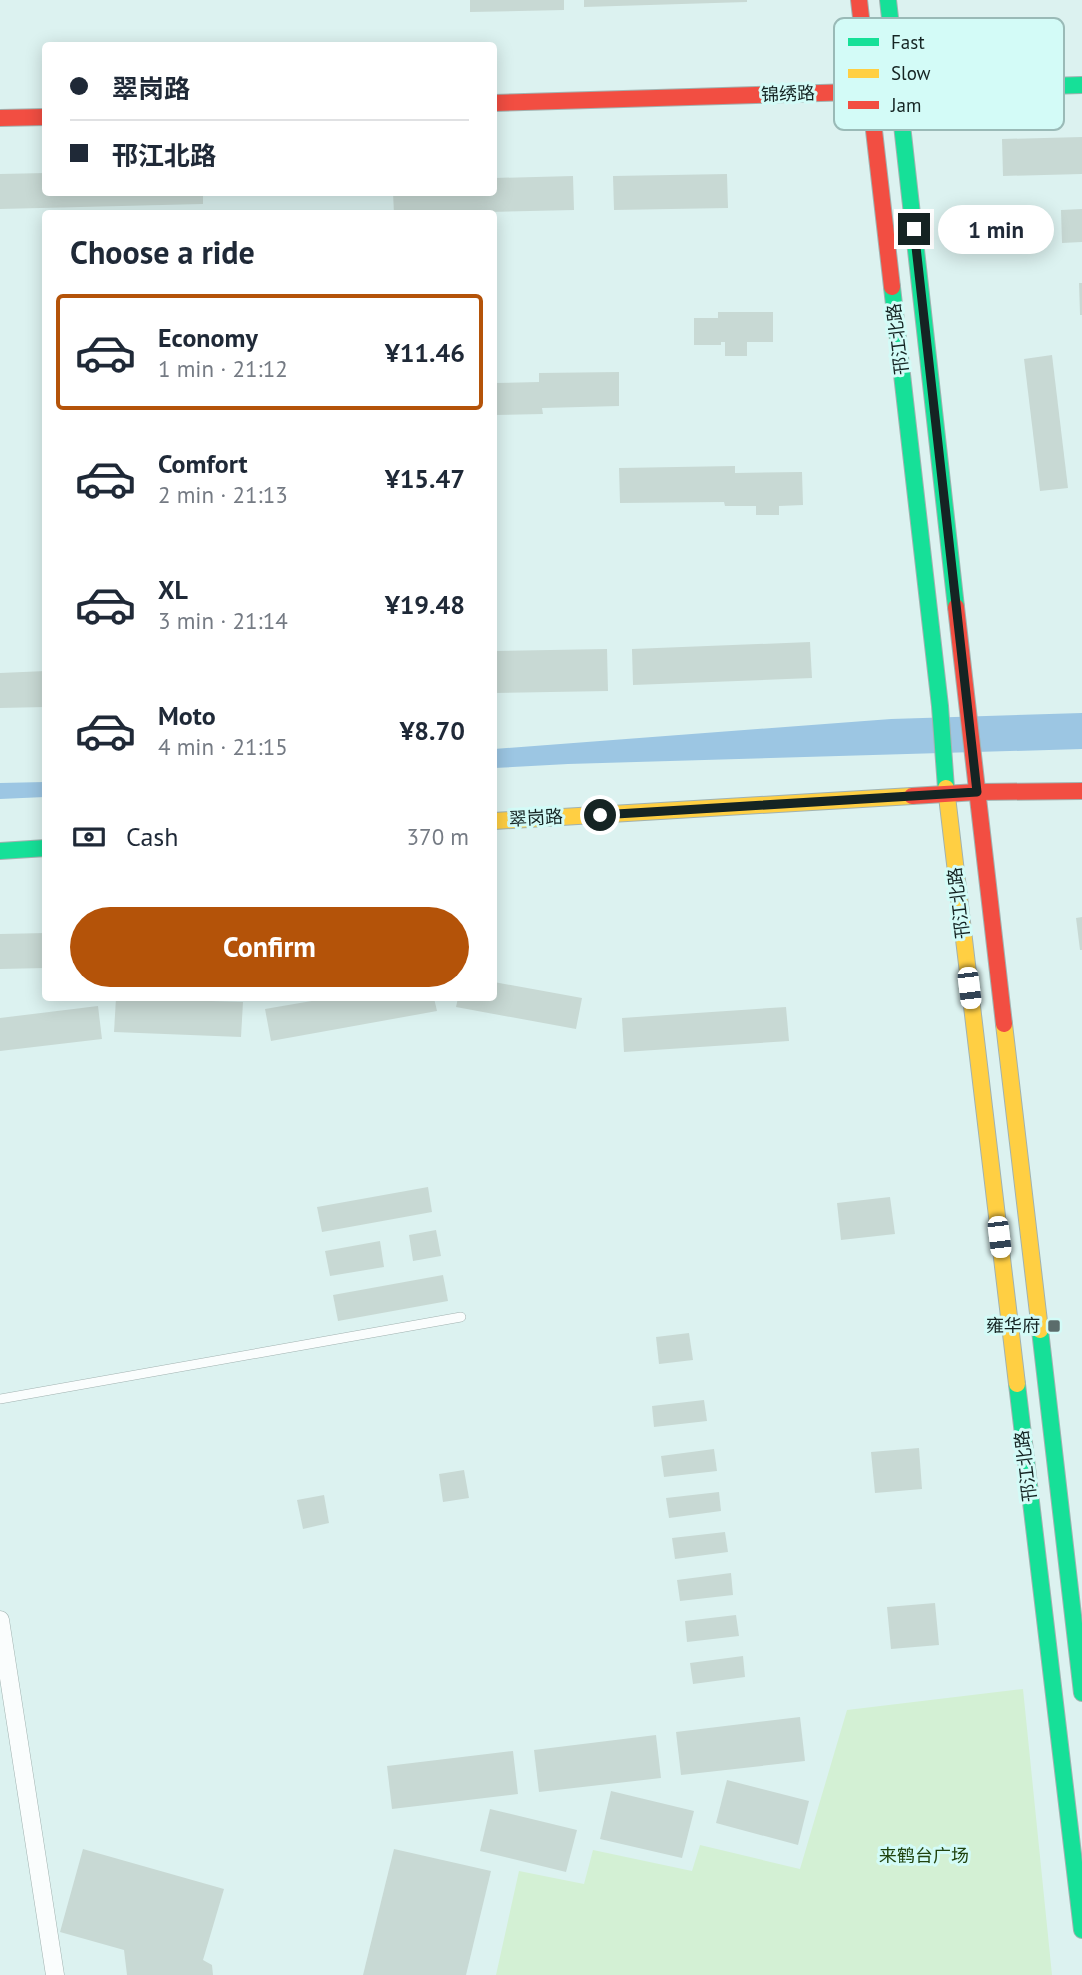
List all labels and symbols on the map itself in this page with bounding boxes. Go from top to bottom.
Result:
legend [834,18,1064,130]
text: Fast [891,30,925,54]
text: Slow [891,61,931,85]
street label: 锦绣路 [761,81,815,106]
text: Jam [890,93,921,117]
callout: 1 min [939,204,1054,254]
route end [898,213,930,245]
street label: 邗江北路 [882,302,913,376]
route start [584,799,616,831]
street label: 翠岗路 [508,805,564,830]
street label: 邗江北路 [943,866,974,940]
car [957,966,982,1010]
car [987,1215,1012,1259]
place label: 雍华府 [986,1314,1040,1337]
marker: 雍华府 [1046,1318,1062,1334]
street label: 邗江北路 [1010,1429,1041,1503]
park label: 来鹤台广场 [879,1844,969,1867]

